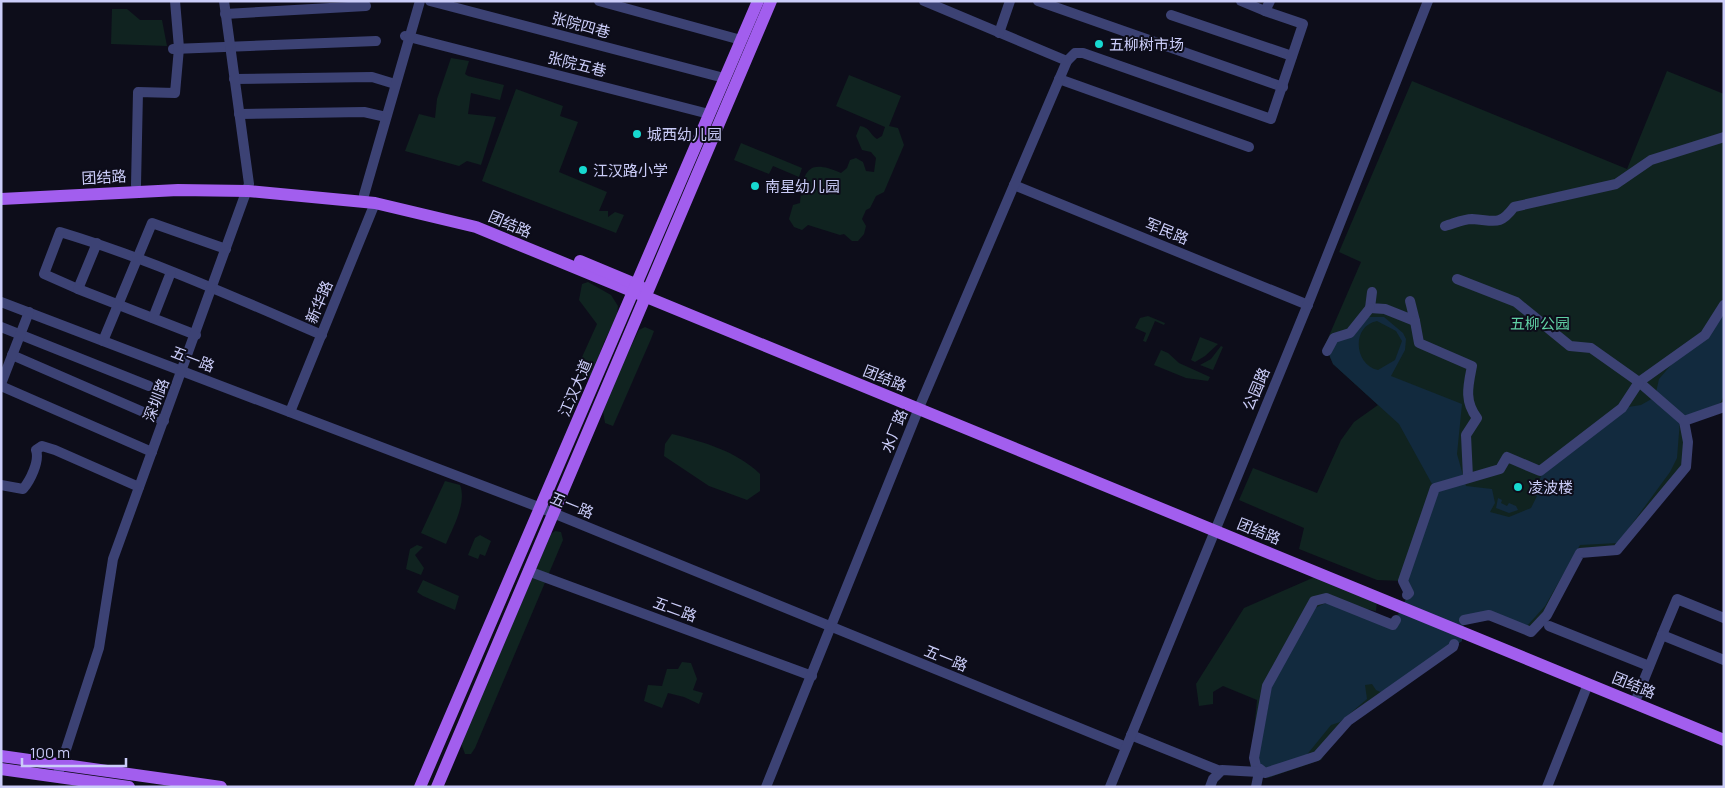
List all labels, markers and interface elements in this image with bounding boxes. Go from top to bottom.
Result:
street label: 张院四巷 [549,7,613,43]
place label: 五柳树市场 [1109,34,1184,55]
marker: 五柳树市场 [1093,38,1105,50]
street label: 张院五巷 [545,47,609,81]
place label: 城西幼儿园 [647,124,722,145]
marker: 城西幼儿园 [631,128,643,140]
place label: 江汉路小学 [593,160,668,181]
marker: 江汉路小学 [577,164,589,176]
street label: 团结路 [81,165,127,189]
place label: 南星幼儿园 [765,176,840,197]
marker: 南星幼儿园 [749,180,761,192]
street label: 团结路 [485,206,535,242]
street label: 军民路 [1142,213,1192,249]
street label: 新华路 [301,277,337,327]
park label: 五柳公园 [1510,313,1570,334]
street label: 五一路 [168,341,218,377]
street label: 江汉大道 [554,356,596,420]
street label: 团结路 [860,360,910,396]
street label: 公园路 [1238,364,1274,414]
street label: 深圳路 [138,375,174,425]
street label: 水厂路 [876,406,912,456]
place label: 凌波楼 [1528,477,1573,498]
marker: 凌波楼 [1512,481,1524,493]
street label: 五一路 [547,487,597,523]
street label: 团结路 [1234,513,1284,549]
street label: 五二路 [650,591,700,627]
street label: 五一路 [921,640,971,676]
street label: 团结路 [1609,667,1659,703]
scale bar [22,736,126,768]
text: 100 m [30,742,70,763]

